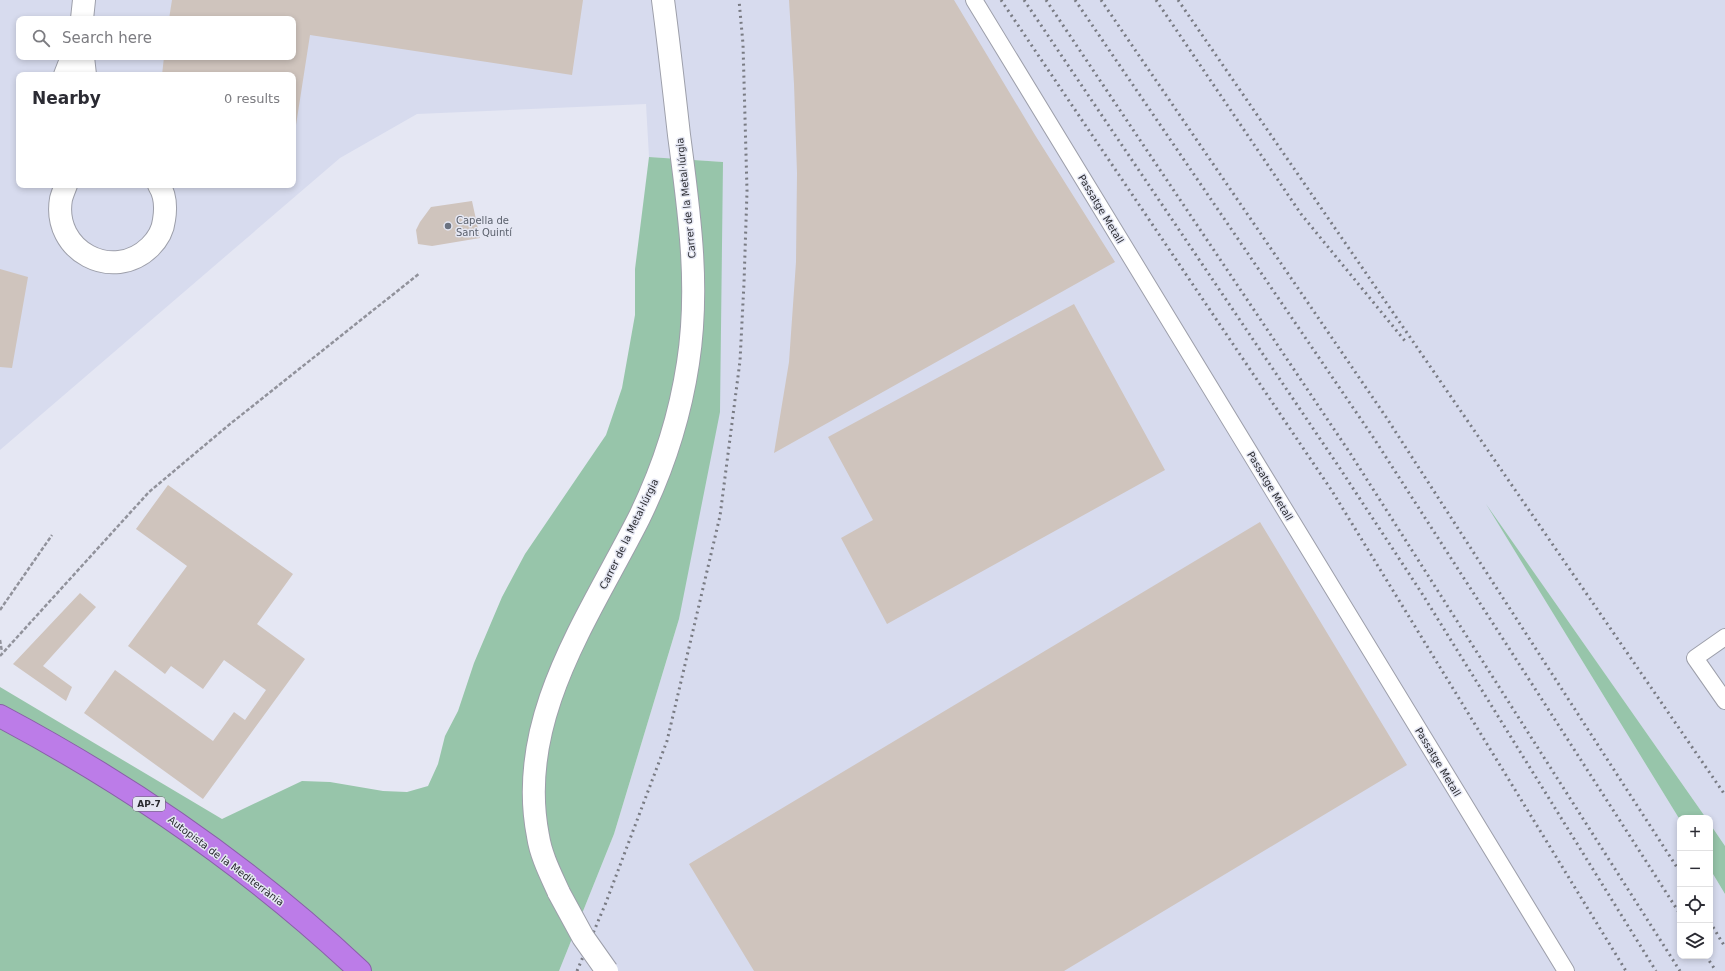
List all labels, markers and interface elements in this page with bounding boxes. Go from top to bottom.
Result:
search box [16,16,296,60]
icon: search [30,27,52,49]
text: Search here [62,29,152,47]
text: Nearby [32,88,101,108]
text: 0 results [224,91,280,106]
street label: Carrer de la Metal·lúrgia [674,137,698,259]
street label: Passatge Metall [1076,173,1126,245]
place label: Capella de Sant Quintí [456,215,513,238]
marker: Capella de Sant Quintí [443,221,453,231]
street label: Passatge Metall [1245,450,1295,522]
street label: Carrer de la Metal·lúrgia [597,477,661,591]
street label: Passatge Metall [1413,726,1463,798]
road number: AP-7 [133,797,165,811]
street label: Autopista de la Mediterrània [166,814,286,908]
map controls [1677,815,1713,959]
button: + [1677,815,1713,851]
button: − [1677,851,1713,887]
button: locate [1677,887,1713,923]
button: layers [1677,923,1713,959]

